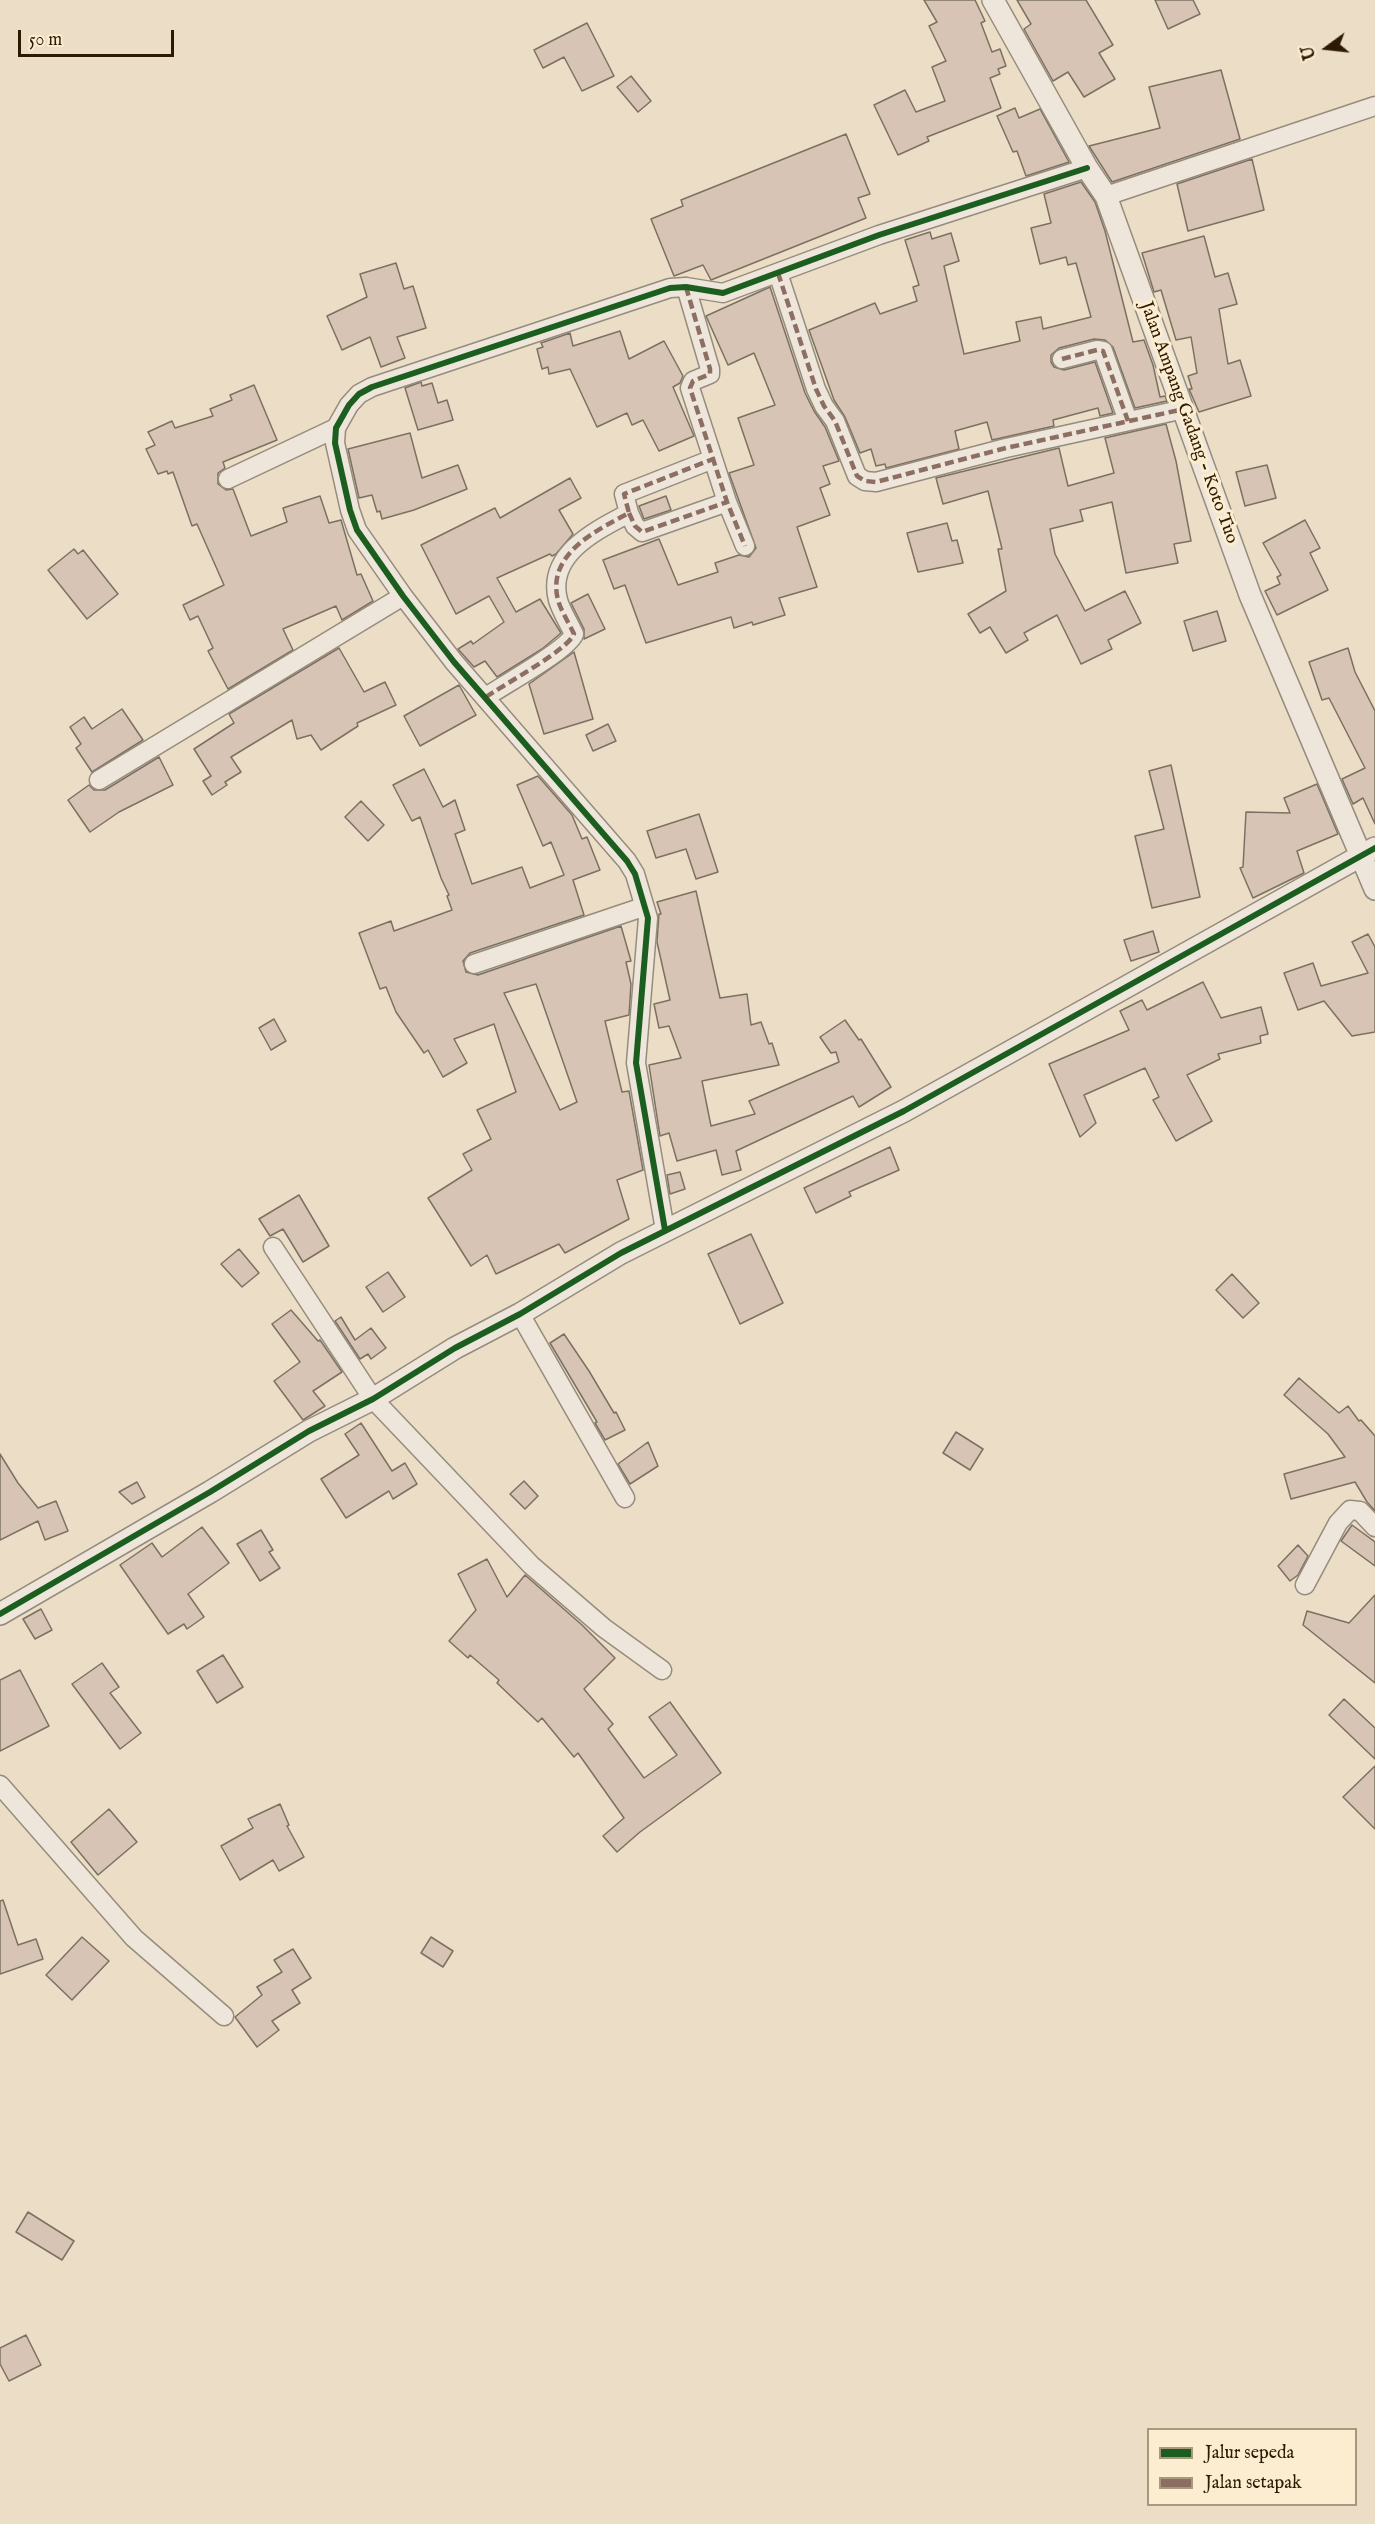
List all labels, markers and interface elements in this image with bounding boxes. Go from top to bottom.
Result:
scale bar [21,18,177,56]
north arrow [1297,18,1357,78]
text: 50 m [29,29,62,52]
text: U [1298,44,1321,62]
street label: Jalan Ampang Gadang - Koto Tuo [1134,299,1242,547]
legend [1147,2428,1357,2506]
text: Jalur sepeda [1205,2442,1294,2465]
text: Jalan setapak [1205,2472,1302,2495]

